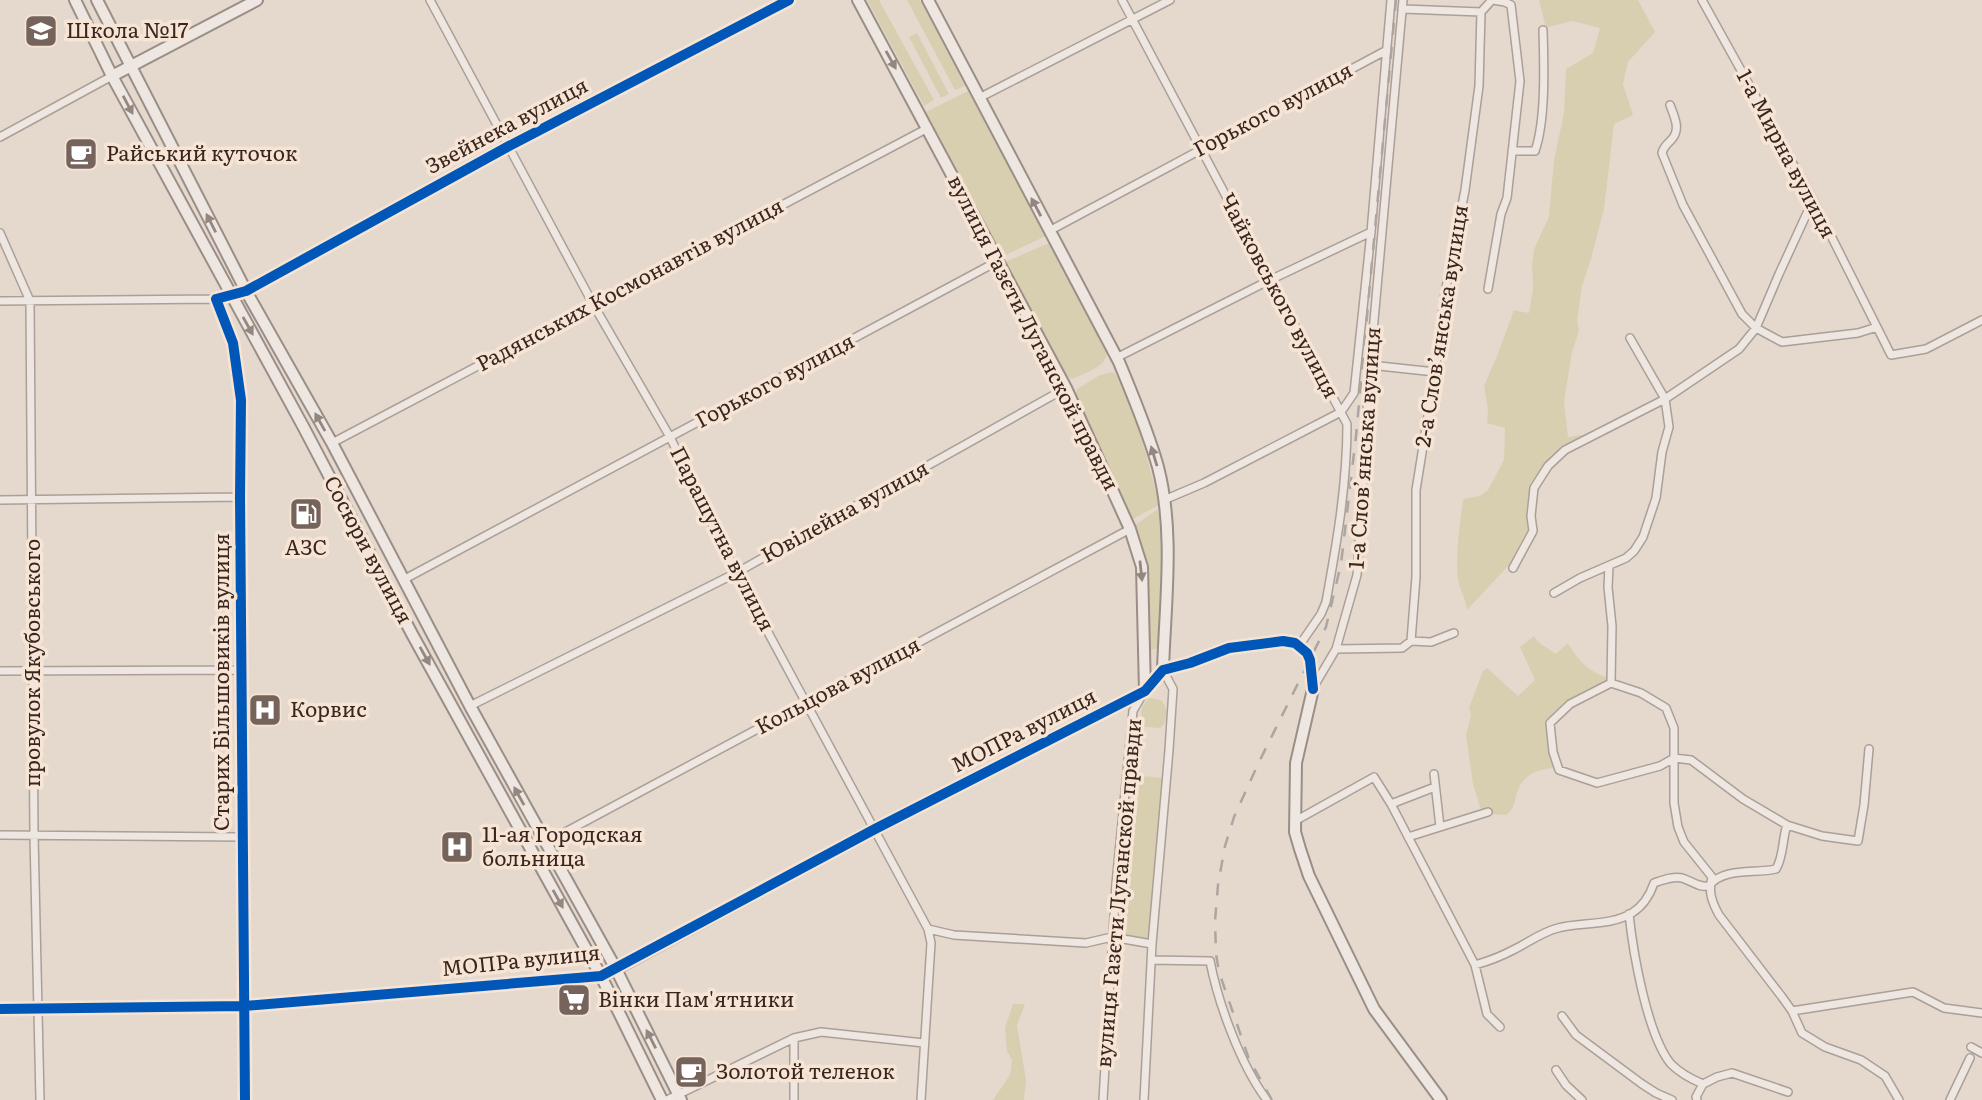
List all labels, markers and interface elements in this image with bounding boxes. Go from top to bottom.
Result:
school or university icon: Школа №17 [22,12,60,50]
place label: Школа №17 [66,13,189,44]
one-way arrow [885,50,897,70]
street label: Горького вулиця [1187,53,1357,163]
street label: 1-а Мирна вулиця [1731,63,1846,243]
street label: Звейнека вулиця [419,68,592,180]
one-way arrow [122,95,134,114]
cafe icon: Райський куточок [62,135,100,173]
place label: Райський куточок [106,136,298,167]
street label: вулиця Газєти Луганской правди [942,169,1129,495]
street label: Чайковського вулиця [1214,187,1349,403]
street label: Радянських Космонавтів вулиця [470,188,788,377]
one-way arrow [1031,197,1042,217]
street label: 2-а Слов’янська вулиця [1405,202,1474,449]
one-way arrow [205,213,217,232]
one-way arrow [242,317,254,336]
street label: Горького вулиця [689,324,859,434]
street label: 1-а Слов’янська вулиця [1339,326,1386,570]
one-way arrow [314,412,326,432]
street label: Парашутна вулиця [664,440,784,636]
one-way arrow [1149,446,1159,467]
street label: Ювілейна вулиця [754,451,933,569]
street label: Сосюри вулиця [318,469,422,628]
fuel station icon: АЗС [287,495,325,533]
place label: АЗС [285,530,327,561]
street label: Старих Більшовиків вулиця [204,533,235,831]
street label: провулок Якубовського [15,539,46,787]
one-way arrow [1136,560,1147,582]
street label: Кольцова вулиця [749,627,925,740]
one-way arrow [419,647,431,666]
street label: МОПРа вулиця [945,679,1101,779]
hospital icon: Корвис [246,691,284,729]
place label: Корвис [290,692,367,723]
street label: вулиця Газєти Луганской правди [1086,717,1147,1069]
one-way arrow [513,786,525,806]
place label: 11-ая Городская больница [482,817,643,872]
hospital icon: 11-ая Городская больница [438,828,476,866]
one-way arrow [552,889,564,908]
street label: МОПРа вулиця [440,935,602,982]
supermarket icon: Вінки Пам'ятники [555,981,593,1019]
place label: Вінки Пам'ятники [598,982,794,1013]
one-way arrow [646,1029,657,1049]
cafe icon: Золотой теленок [672,1053,710,1091]
place label: Золотой теленок [716,1054,895,1085]

